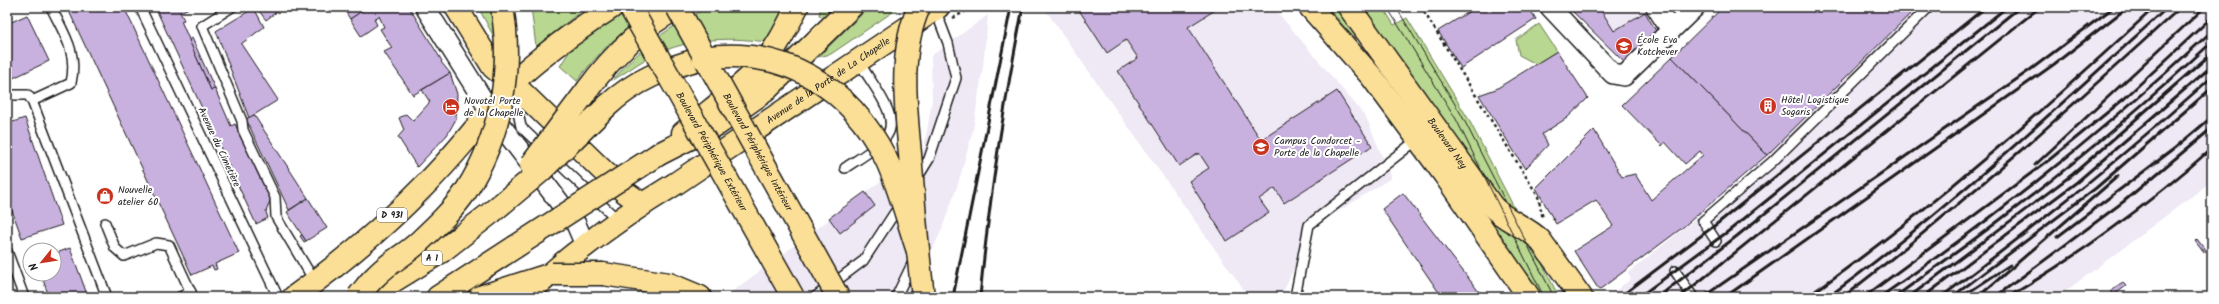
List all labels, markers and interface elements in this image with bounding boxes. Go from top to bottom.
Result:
place label: École Eva Kotchever [1637,32,1678,60]
street label: Avenue de la Porte de La Chapelle [763,33,894,128]
school or university icon: École Eva Kotchever [1614,36,1634,56]
street label: Boulevard Périphérique Extérieur [671,89,752,215]
street label: Boulevard Périphérique Intérieur [718,90,797,215]
place label: Hôtel Logistique Sogaris [1781,92,1849,120]
place label: Novotel Porte de la Chapelle [464,93,524,121]
building icon: Hôtel Logistique Sogaris [1758,96,1778,116]
hotel icon: Novotel Porte de la Chapelle [441,97,461,117]
street label: Avenue du Cimetière [193,104,245,190]
street label: Boulevard Ney [1423,114,1471,173]
place label: Campus Condorcet - Porte de la Chapelle [1274,133,1361,161]
school or university icon: Campus Condorcet - Porte de la Chapelle [1251,137,1271,157]
place label: Nouvelle atelier 60 [118,182,158,210]
shop icon: Nouvelle atelier 60 [95,186,115,206]
road number: D 931 [377,208,407,222]
north arrow [22,242,62,282]
road number: A 1 [422,251,442,265]
text: N [25,259,44,274]

